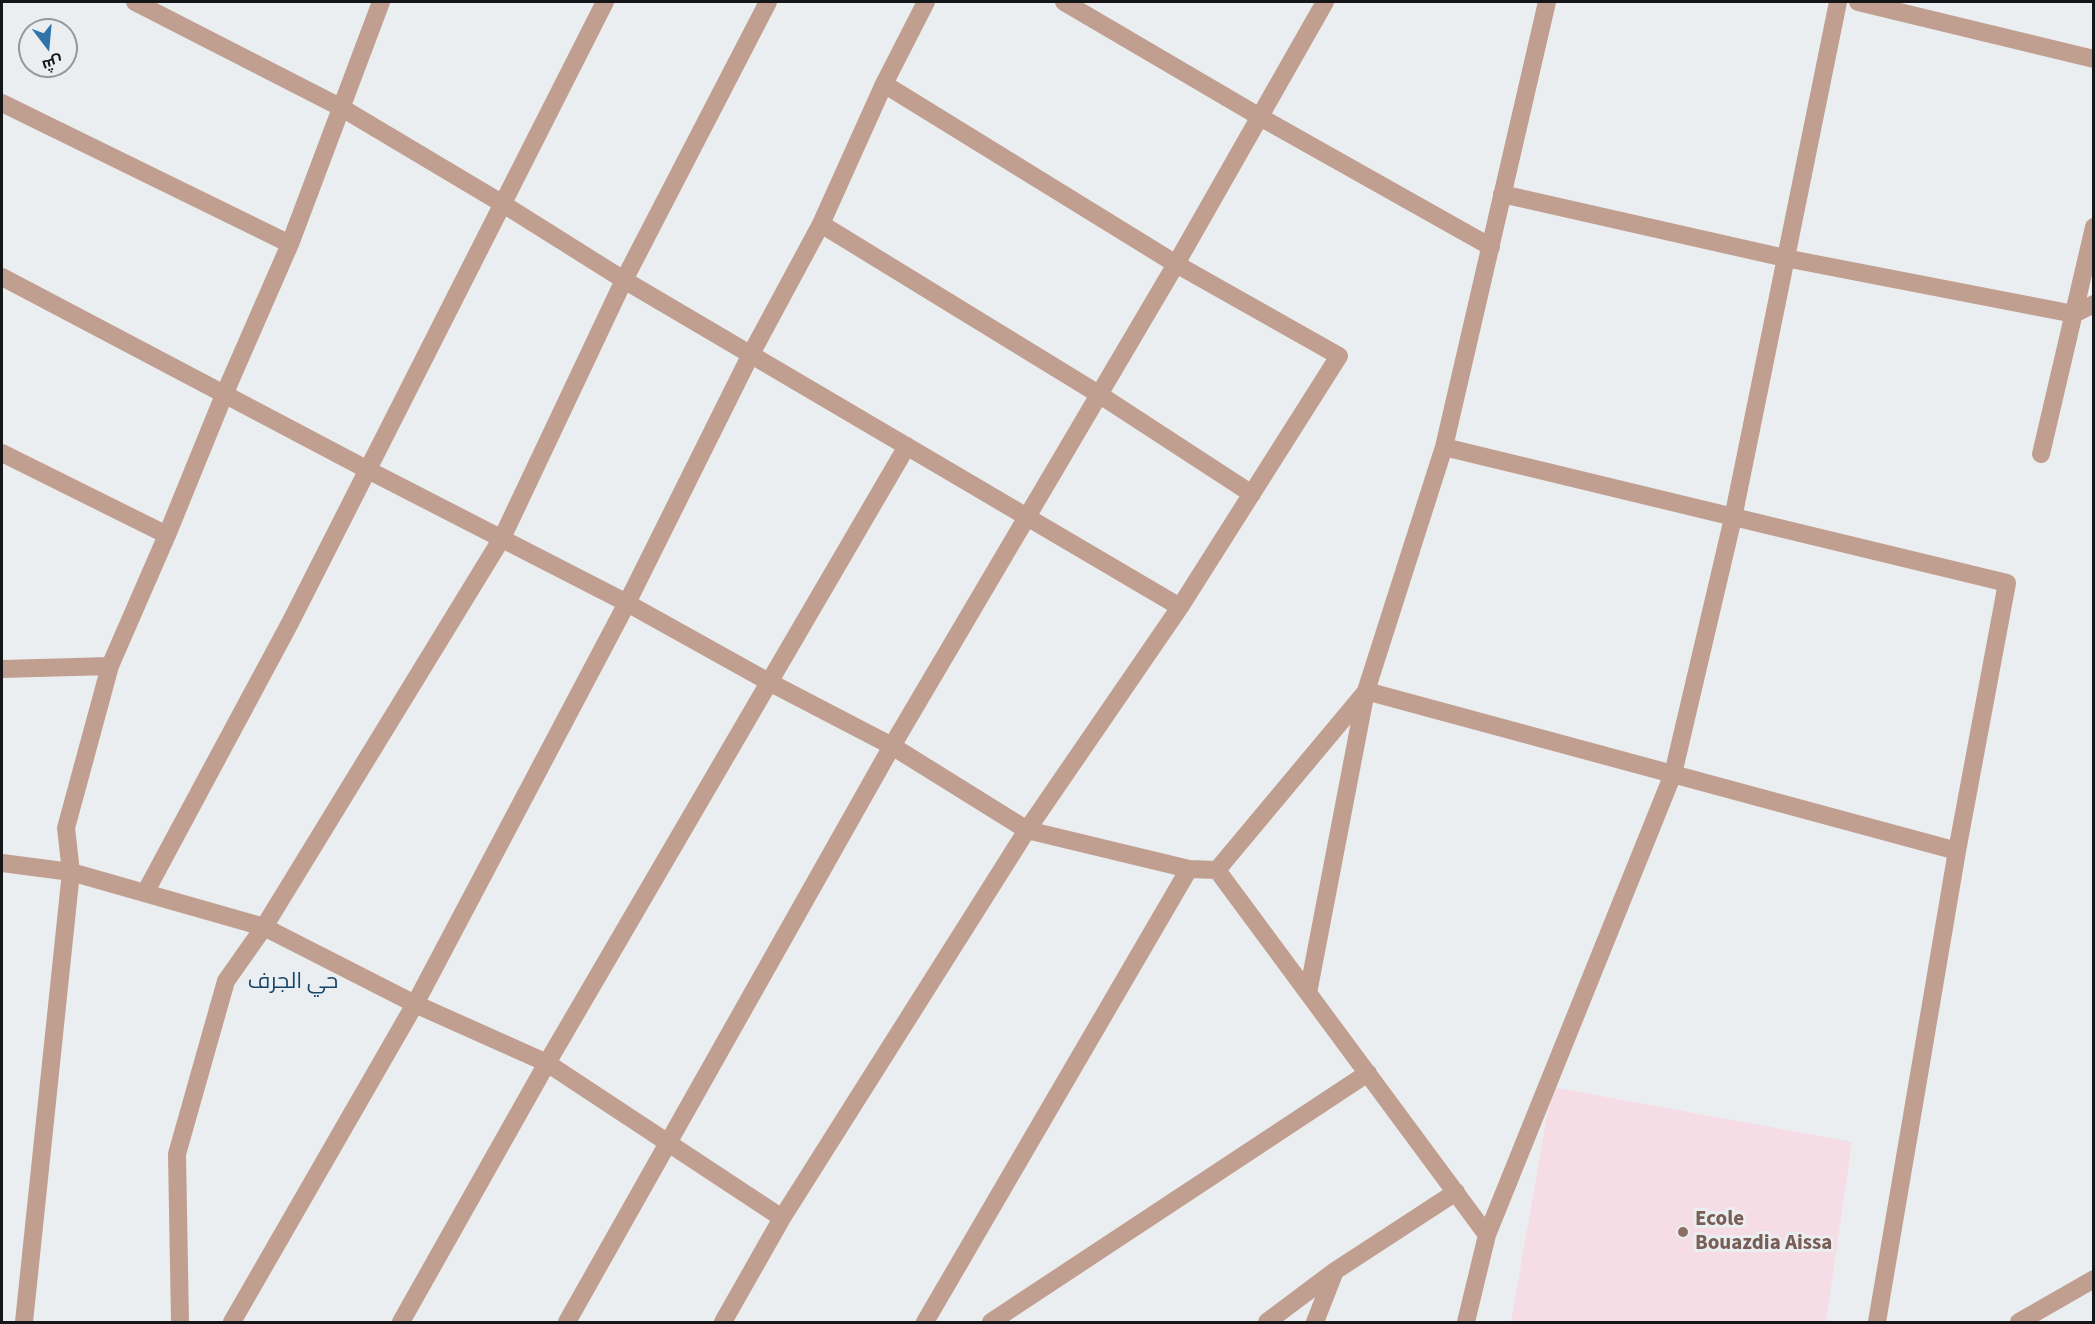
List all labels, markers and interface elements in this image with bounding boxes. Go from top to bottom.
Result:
north arrow [18,18,78,78]
text: ش [40,50,65,77]
district label: حي الجرف [248,970,338,996]
place label: Ecole Bouazdia Aissa [1695,1207,1832,1257]
marker: Ecole Bouazdia Aissa [1676,1225,1690,1239]

